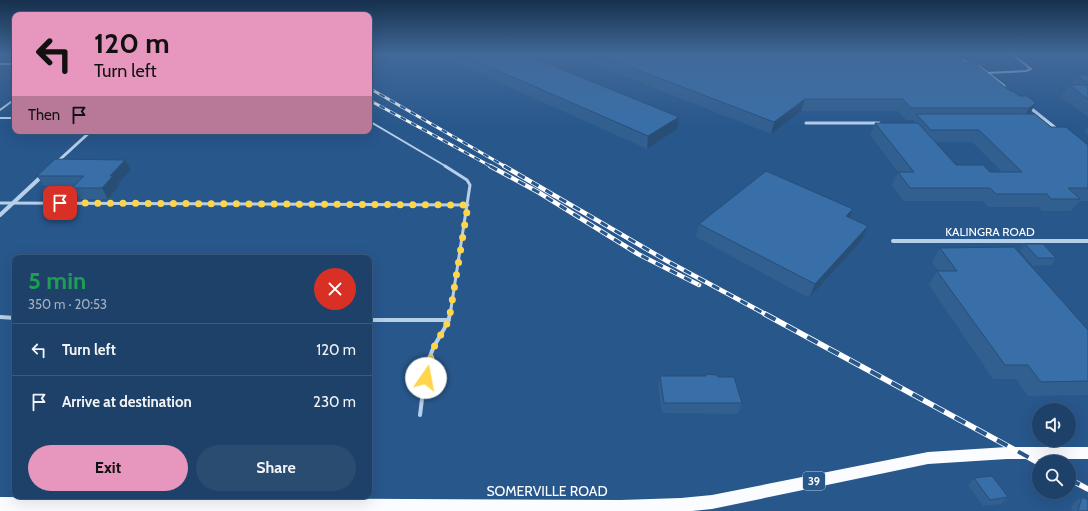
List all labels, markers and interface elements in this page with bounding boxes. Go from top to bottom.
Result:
text: 120 m [94,26,170,60]
icon: left [28,28,80,80]
text: Turn left [94,60,157,82]
icon: arrive [68,104,90,126]
text: Then [28,106,60,124]
pin [43,186,77,220]
icon: arrive [49,192,71,214]
street label: KALINGRA ROAD [945,224,1035,239]
text: 5 min [28,266,86,295]
button: close [314,268,356,310]
text: 350 m · 20:53 [28,296,107,312]
icon: left [28,339,50,361]
text: Turn left [62,341,116,359]
text: 120 m [316,341,356,359]
position arrow [405,357,447,399]
icon: arrive [28,391,50,413]
text: Arrive at destination [62,393,192,411]
text: 230 m [313,393,356,411]
map controls [1032,403,1076,499]
button: sound [1032,403,1076,447]
button: Exit [28,445,188,491]
button: Share [196,445,356,491]
button: search [1032,455,1076,499]
road number: 39 [803,472,825,490]
street label: SOMERVILLE ROAD [486,482,608,500]

